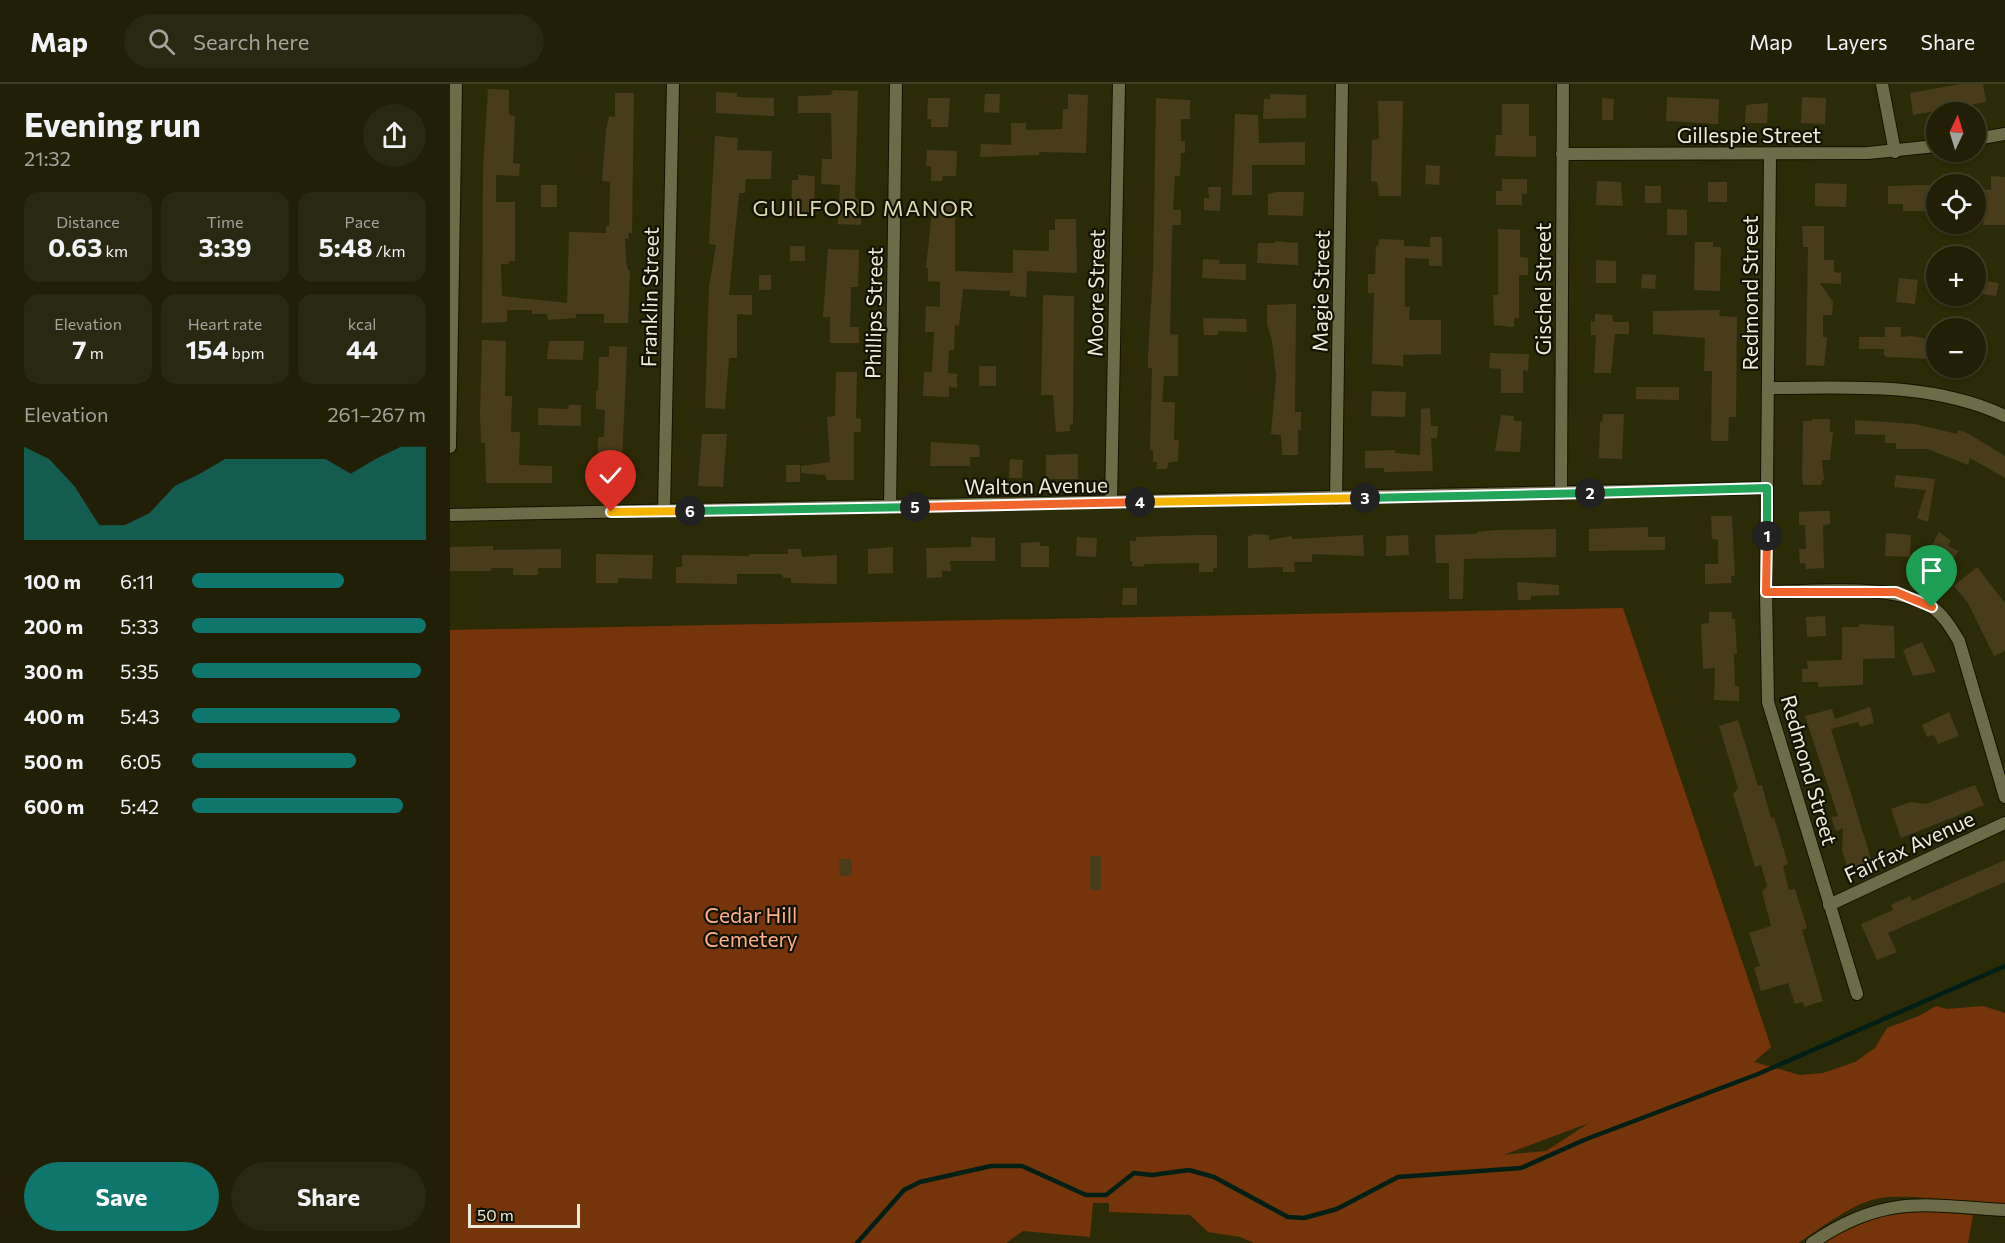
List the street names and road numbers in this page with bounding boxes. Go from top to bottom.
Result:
street label: Gillespie Street [1677,122,1821,147]
street label: Redmond Street [1737,216,1762,371]
street label: Gischel Street [1530,223,1555,355]
street label: Franklin Street [635,227,663,367]
street label: Moore Street [1081,229,1109,357]
street label: Magie Street [1306,230,1334,352]
street label: Phillips Street [859,247,887,379]
street label: Walton Avenue [964,471,1108,499]
street label: Redmond Street [1777,692,1843,848]
street label: Fairfax Avenue [1840,805,1978,887]

